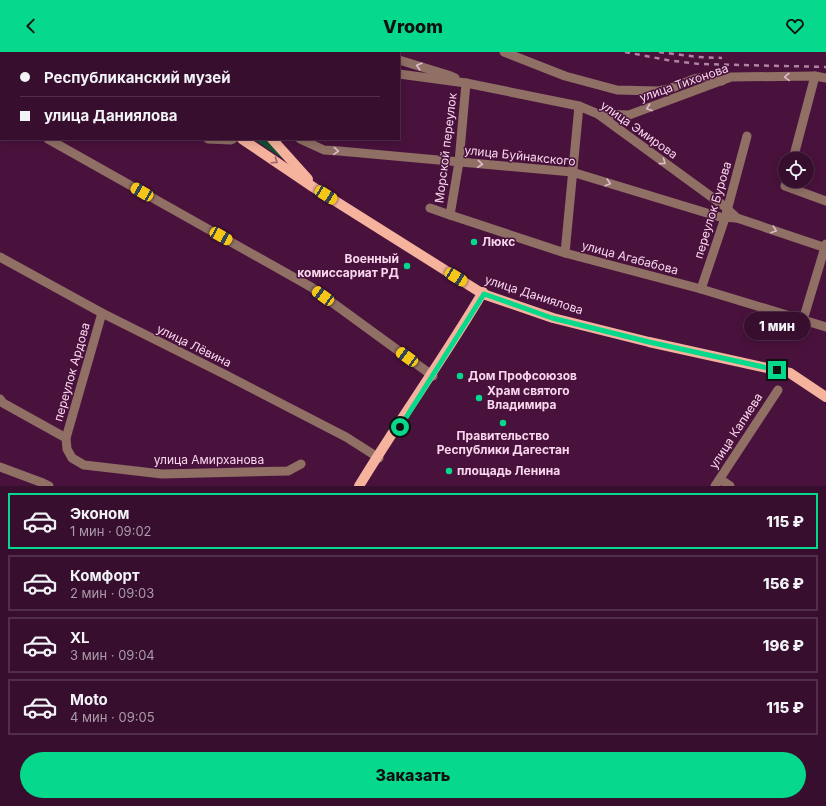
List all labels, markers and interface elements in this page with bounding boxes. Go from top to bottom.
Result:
icon: back [20,15,42,37]
icon: heart [784,15,806,37]
text: Vroom [383,16,443,37]
street label: улица Тихонова [637,60,730,105]
one-way arrow [416,62,423,71]
text: Республиканский музей [44,68,230,87]
one-way arrow [784,73,790,81]
street label: Морской переулок [431,91,460,204]
street label: улица Эмирова [598,97,681,162]
one-way arrow [645,103,652,112]
text: улица Даниялова [44,106,178,125]
street label: улица Буйнакского [464,142,576,169]
one-way arrow [333,147,339,155]
map controls [778,152,814,188]
button: locate [778,152,814,188]
one-way arrow [270,156,277,163]
one-way arrow [659,157,666,164]
one-way arrow [477,159,483,168]
street label: переулок Бурова [691,159,734,260]
one-way arrow [604,178,611,187]
car [129,181,155,203]
car [313,184,339,206]
car [208,225,234,247]
one-way arrow [771,226,778,234]
place label: Люкс [482,234,515,249]
marker: Люкс [469,237,479,247]
street label: улица Агабабова [580,237,680,278]
place label: Военный комиссариат РД [297,251,399,280]
marker: Военный комиссариат РД [402,261,412,271]
car [443,266,469,288]
street label: улица Даниялова [483,272,585,317]
car [310,284,336,308]
callout: 1 мин [744,312,810,340]
text: 1 мин [759,318,795,334]
street label: переулок Ардова [50,321,93,423]
street label: улица Лёвина [154,321,234,370]
car [394,345,420,369]
route end [768,361,786,379]
place label: Дом Профсоюзов [468,368,577,383]
marker: Дом Профсоюзов [455,371,465,381]
place label: Храм святого Владимира [487,383,570,412]
street label: улица Капиева [706,390,766,471]
marker: Храм святого Владимира [474,393,484,403]
route start [391,418,409,436]
marker: Правительство Республики Дагестан [498,418,508,428]
place label: Правительство Республики Дагестан [437,428,569,457]
street label: улица Амирханова [154,452,264,467]
place label: площадь Ленина [457,463,560,478]
marker: площадь Ленина [444,466,454,476]
icon: car [22,503,58,539]
text: Эконом [70,504,129,523]
text: 115 ₽ [766,512,804,531]
text: 1 мин · 09:02 [70,523,152,539]
icon: car [22,565,58,601]
text: Комфорт [70,566,140,585]
text: 156 ₽ [763,574,804,593]
text: 2 мин · 09:03 [70,585,154,601]
icon: car [22,627,58,663]
text: XL [70,628,90,647]
text: 196 ₽ [763,636,804,655]
text: 3 мин · 09:04 [70,647,155,663]
icon: car [22,689,58,725]
text: Moto [70,690,108,709]
text: 115 ₽ [766,698,804,717]
text: 4 мин · 09:05 [70,709,155,725]
button: Заказать [20,752,806,798]

